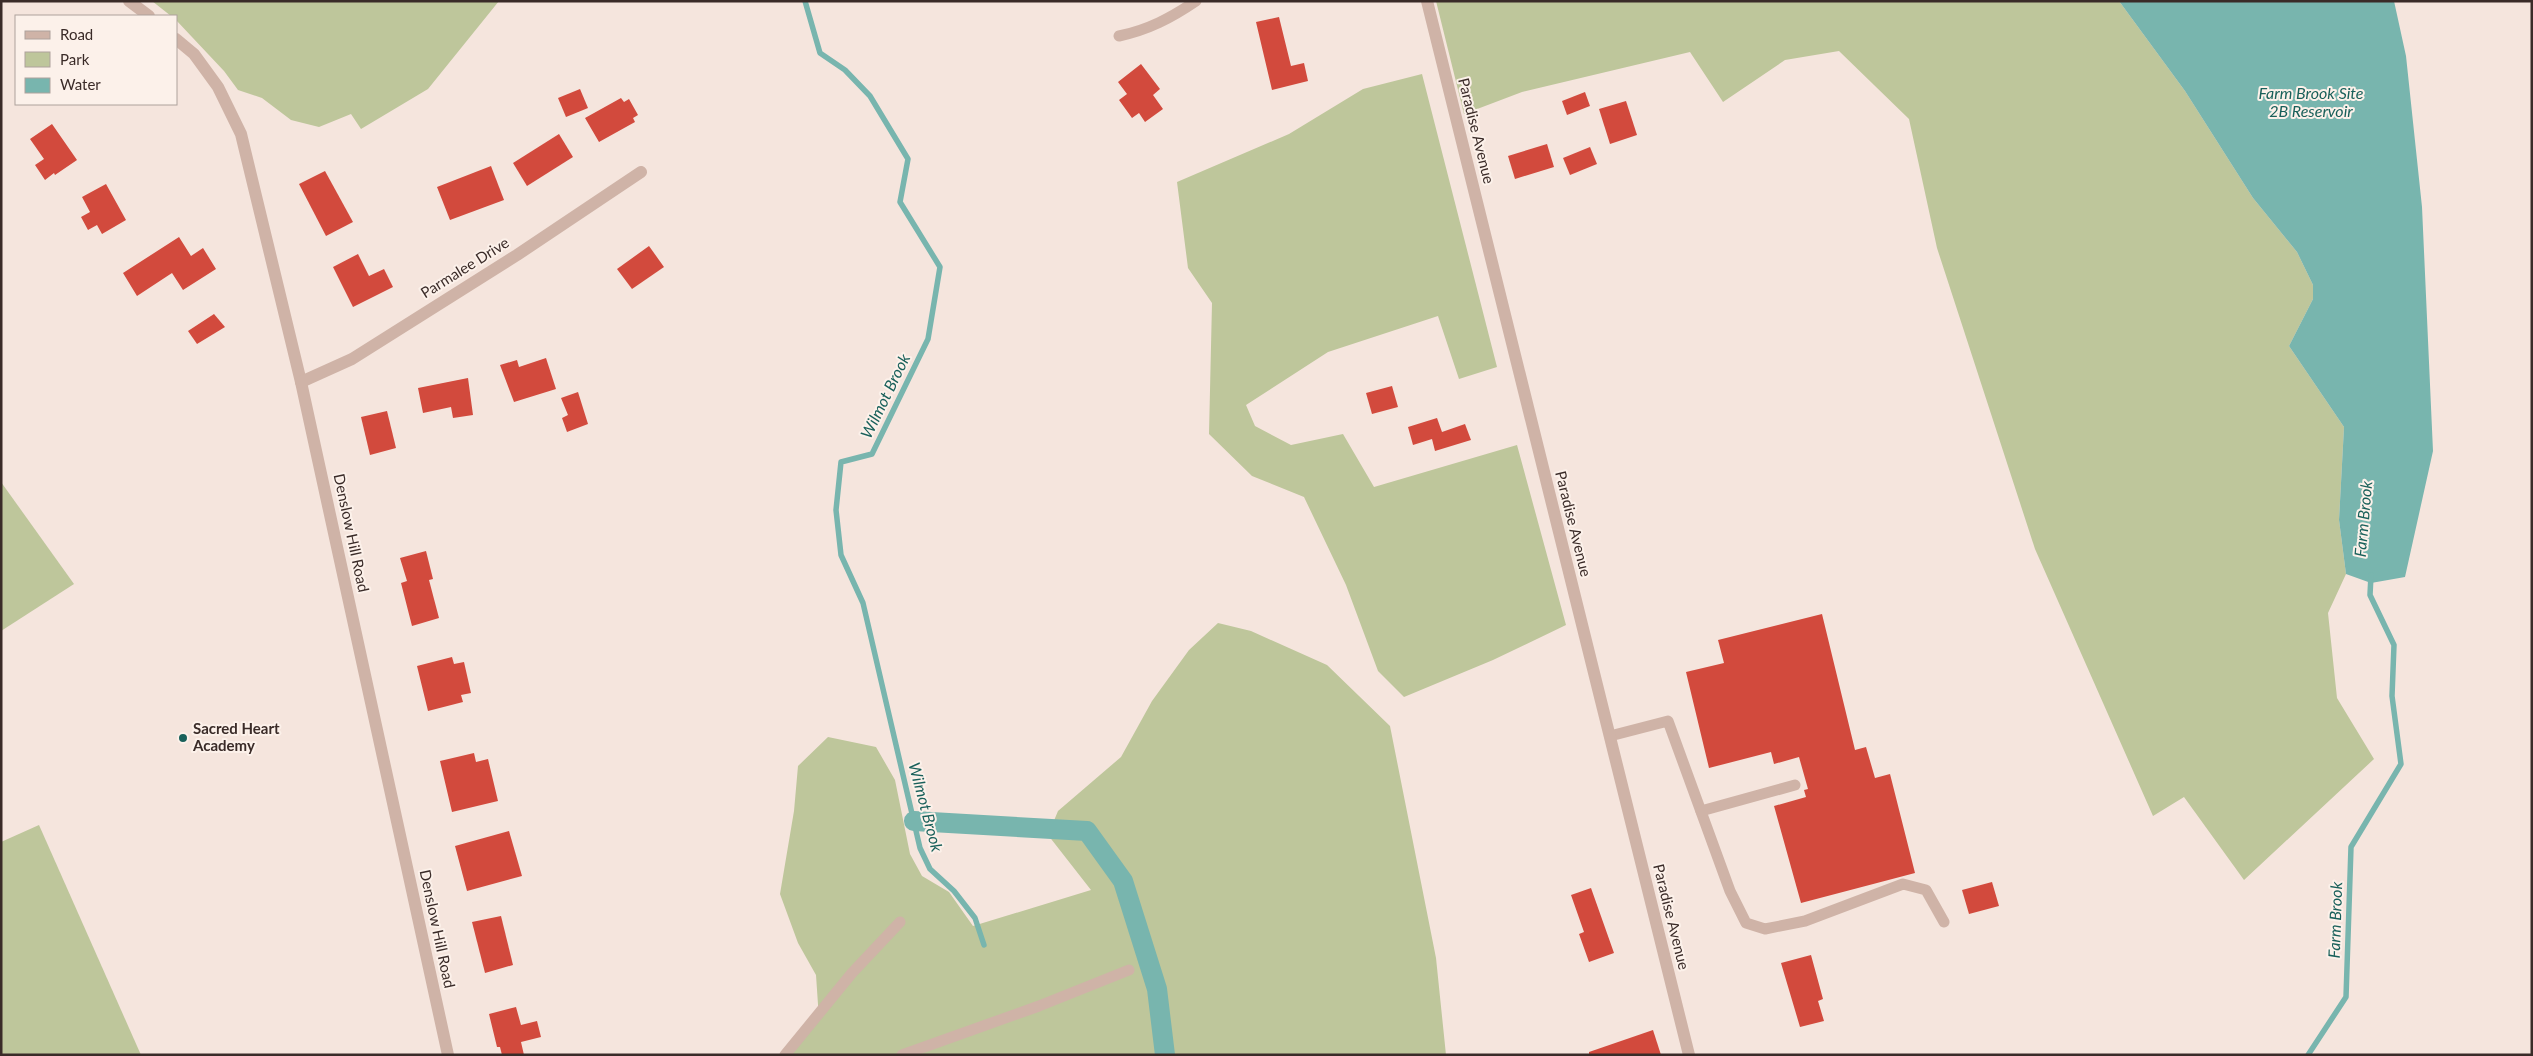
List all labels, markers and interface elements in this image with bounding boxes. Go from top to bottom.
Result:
legend [15,15,178,105]
text: Road [60,25,93,43]
text: Park [60,50,90,68]
text: Water [60,75,101,93]
street label: Paradise Avenue [1455,76,1499,186]
water label: Farm Brook Site 2B Reservoir [2258,83,2364,120]
street label: Parmalee Drive [417,233,512,301]
water label: Wilmot Brook [856,350,913,441]
street label: Paradise Avenue [1552,469,1596,579]
street label: Denslow Hill Road [331,472,373,594]
water label: Farm Brook [2350,480,2375,558]
place label: Sacred Heart Academy [192,719,280,754]
marker: Sacred Heart Academy [177,732,189,744]
water label: Wilmot Brook [905,760,948,854]
street label: Paradise Avenue [1650,862,1694,972]
street label: Denslow Hill Road [417,868,459,990]
water label: Farm Brook [2324,881,2345,958]

